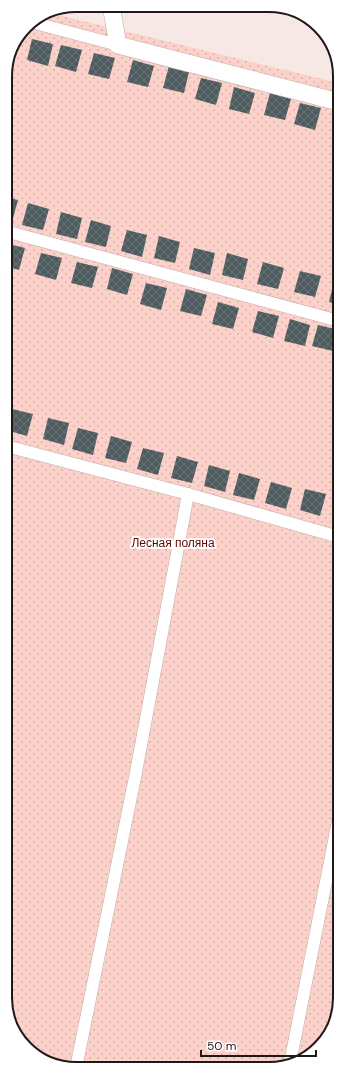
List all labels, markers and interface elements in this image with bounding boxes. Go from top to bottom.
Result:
park label: Лесная поляна [131,535,215,551]
scale bar [201,1032,316,1058]
text: 50 m [207,1038,236,1054]

